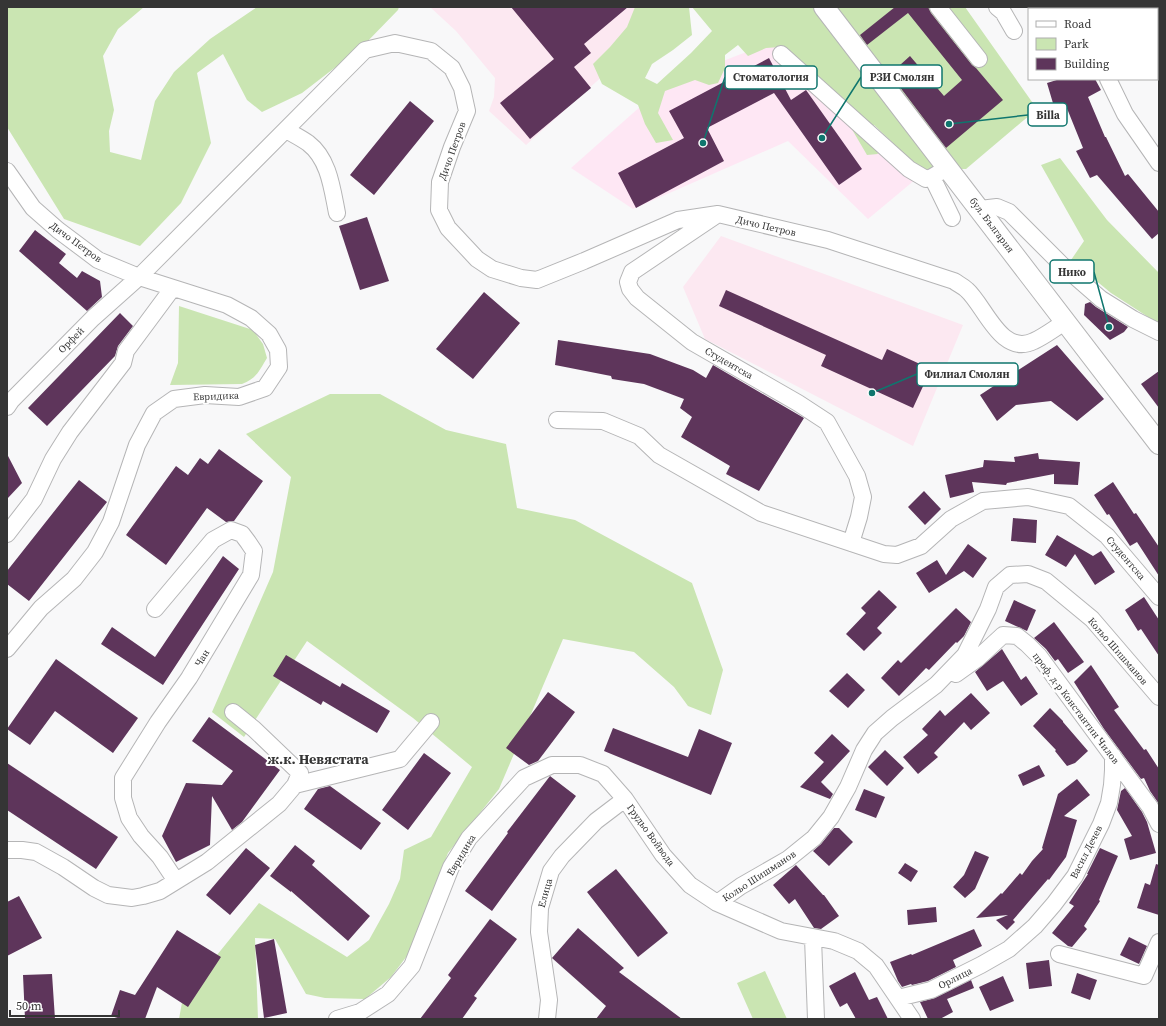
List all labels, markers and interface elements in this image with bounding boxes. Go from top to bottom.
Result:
legend [1028,8,1158,80]
text: Road [1064,16,1091,32]
text: Park [1064,36,1089,52]
text: Building [1064,56,1109,72]
callout: РЗИ Смолян [861,65,942,88]
callout: Стоматология [725,66,817,89]
text: Стоматология [733,70,809,85]
text: РЗИ Смолян [870,70,934,85]
callout: Billa [1028,103,1067,126]
text: Billa [1036,108,1060,123]
street label: Дичо Петров [435,120,469,182]
street label: бул. България [967,195,1017,255]
street label: Дичо Петров [735,213,797,239]
street label: Дичо Петров [47,219,105,265]
callout: Нико [1050,260,1094,283]
text: Нико [1058,265,1086,280]
street label: Орфей [55,324,87,356]
street label: Студентска [703,344,756,382]
callout: Филиал Смолян [917,363,1018,386]
text: Филиал Смолян [924,367,1010,382]
street label: Евридика [193,389,240,403]
street label: Студентска [1104,534,1149,583]
street label: Кольо Шишманов [1085,615,1151,687]
street label: Чан [192,647,212,669]
street label: проф. д-р Константин Чилов [1030,650,1122,766]
district label: ж.к. Невястата [267,749,369,769]
street label: Грудьо Войвода [624,801,678,869]
street label: Васил Дечев [1067,823,1105,881]
street label: Евридика [444,831,479,878]
street label: Кольо Шишманов [720,847,798,905]
street label: Елица [535,876,555,909]
street label: Орлица [936,964,975,992]
scale bar [10,992,119,1018]
text: 50 m [16,998,42,1014]

